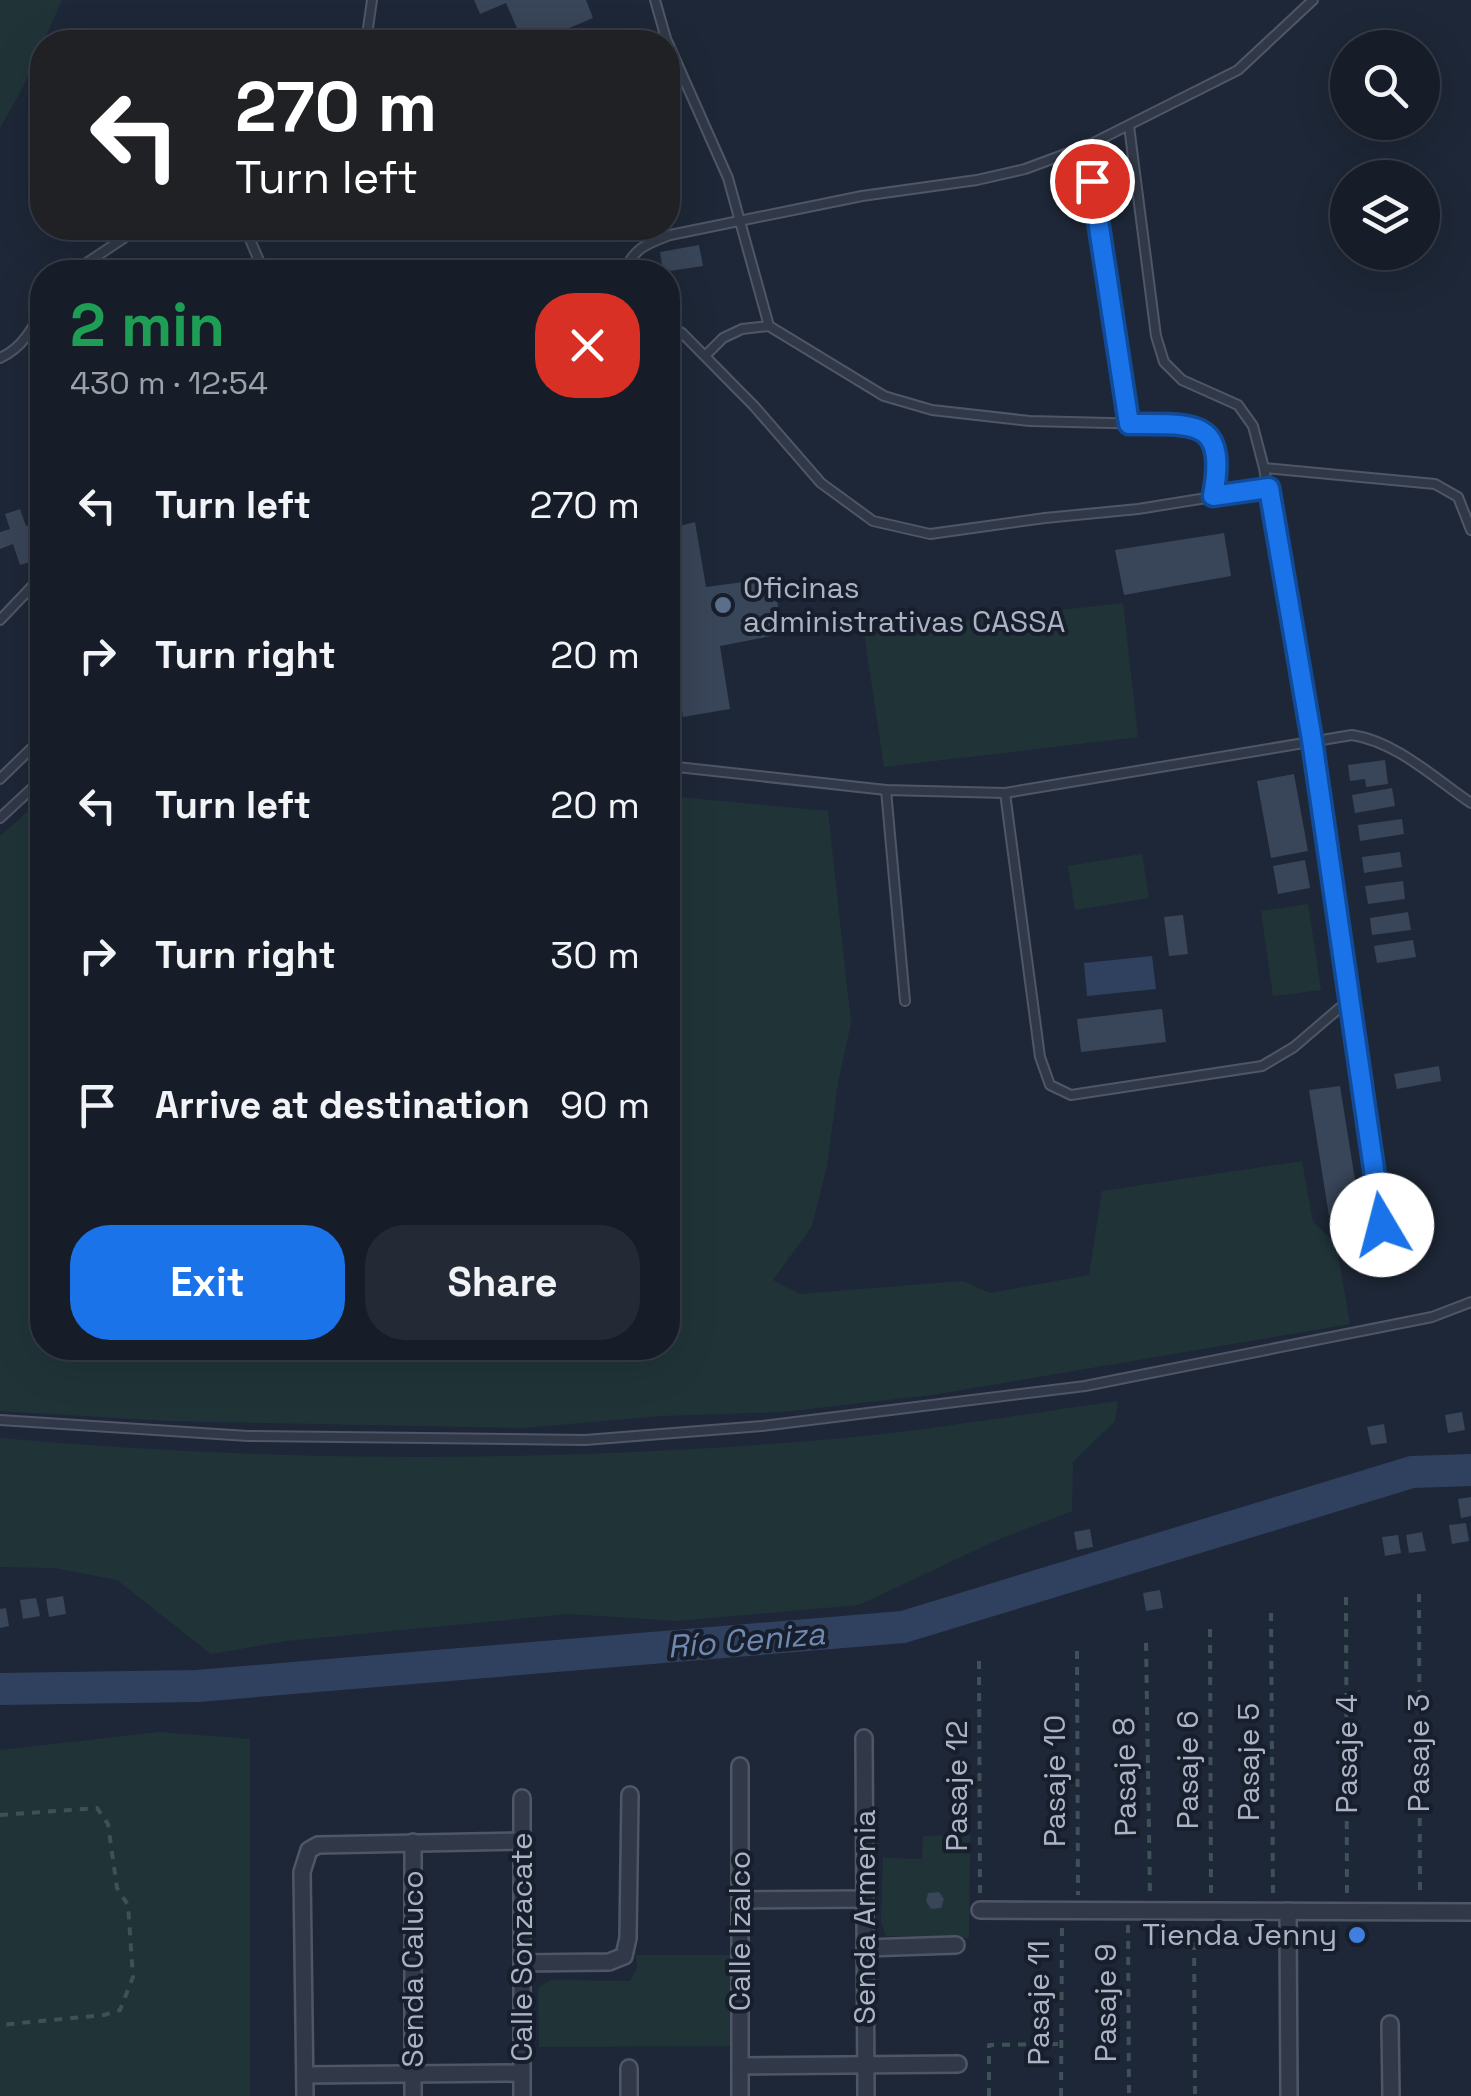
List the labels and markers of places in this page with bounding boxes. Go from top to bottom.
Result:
pin [1050,139,1135,224]
place label: Oficinas administrativas CASSA [743,568,1065,641]
marker: Oficinas administrativas CASSA [712,594,734,616]
place label: Tienda Jenny [1142,1915,1337,1954]
marker: Tienda Jenny [1346,1924,1368,1946]

